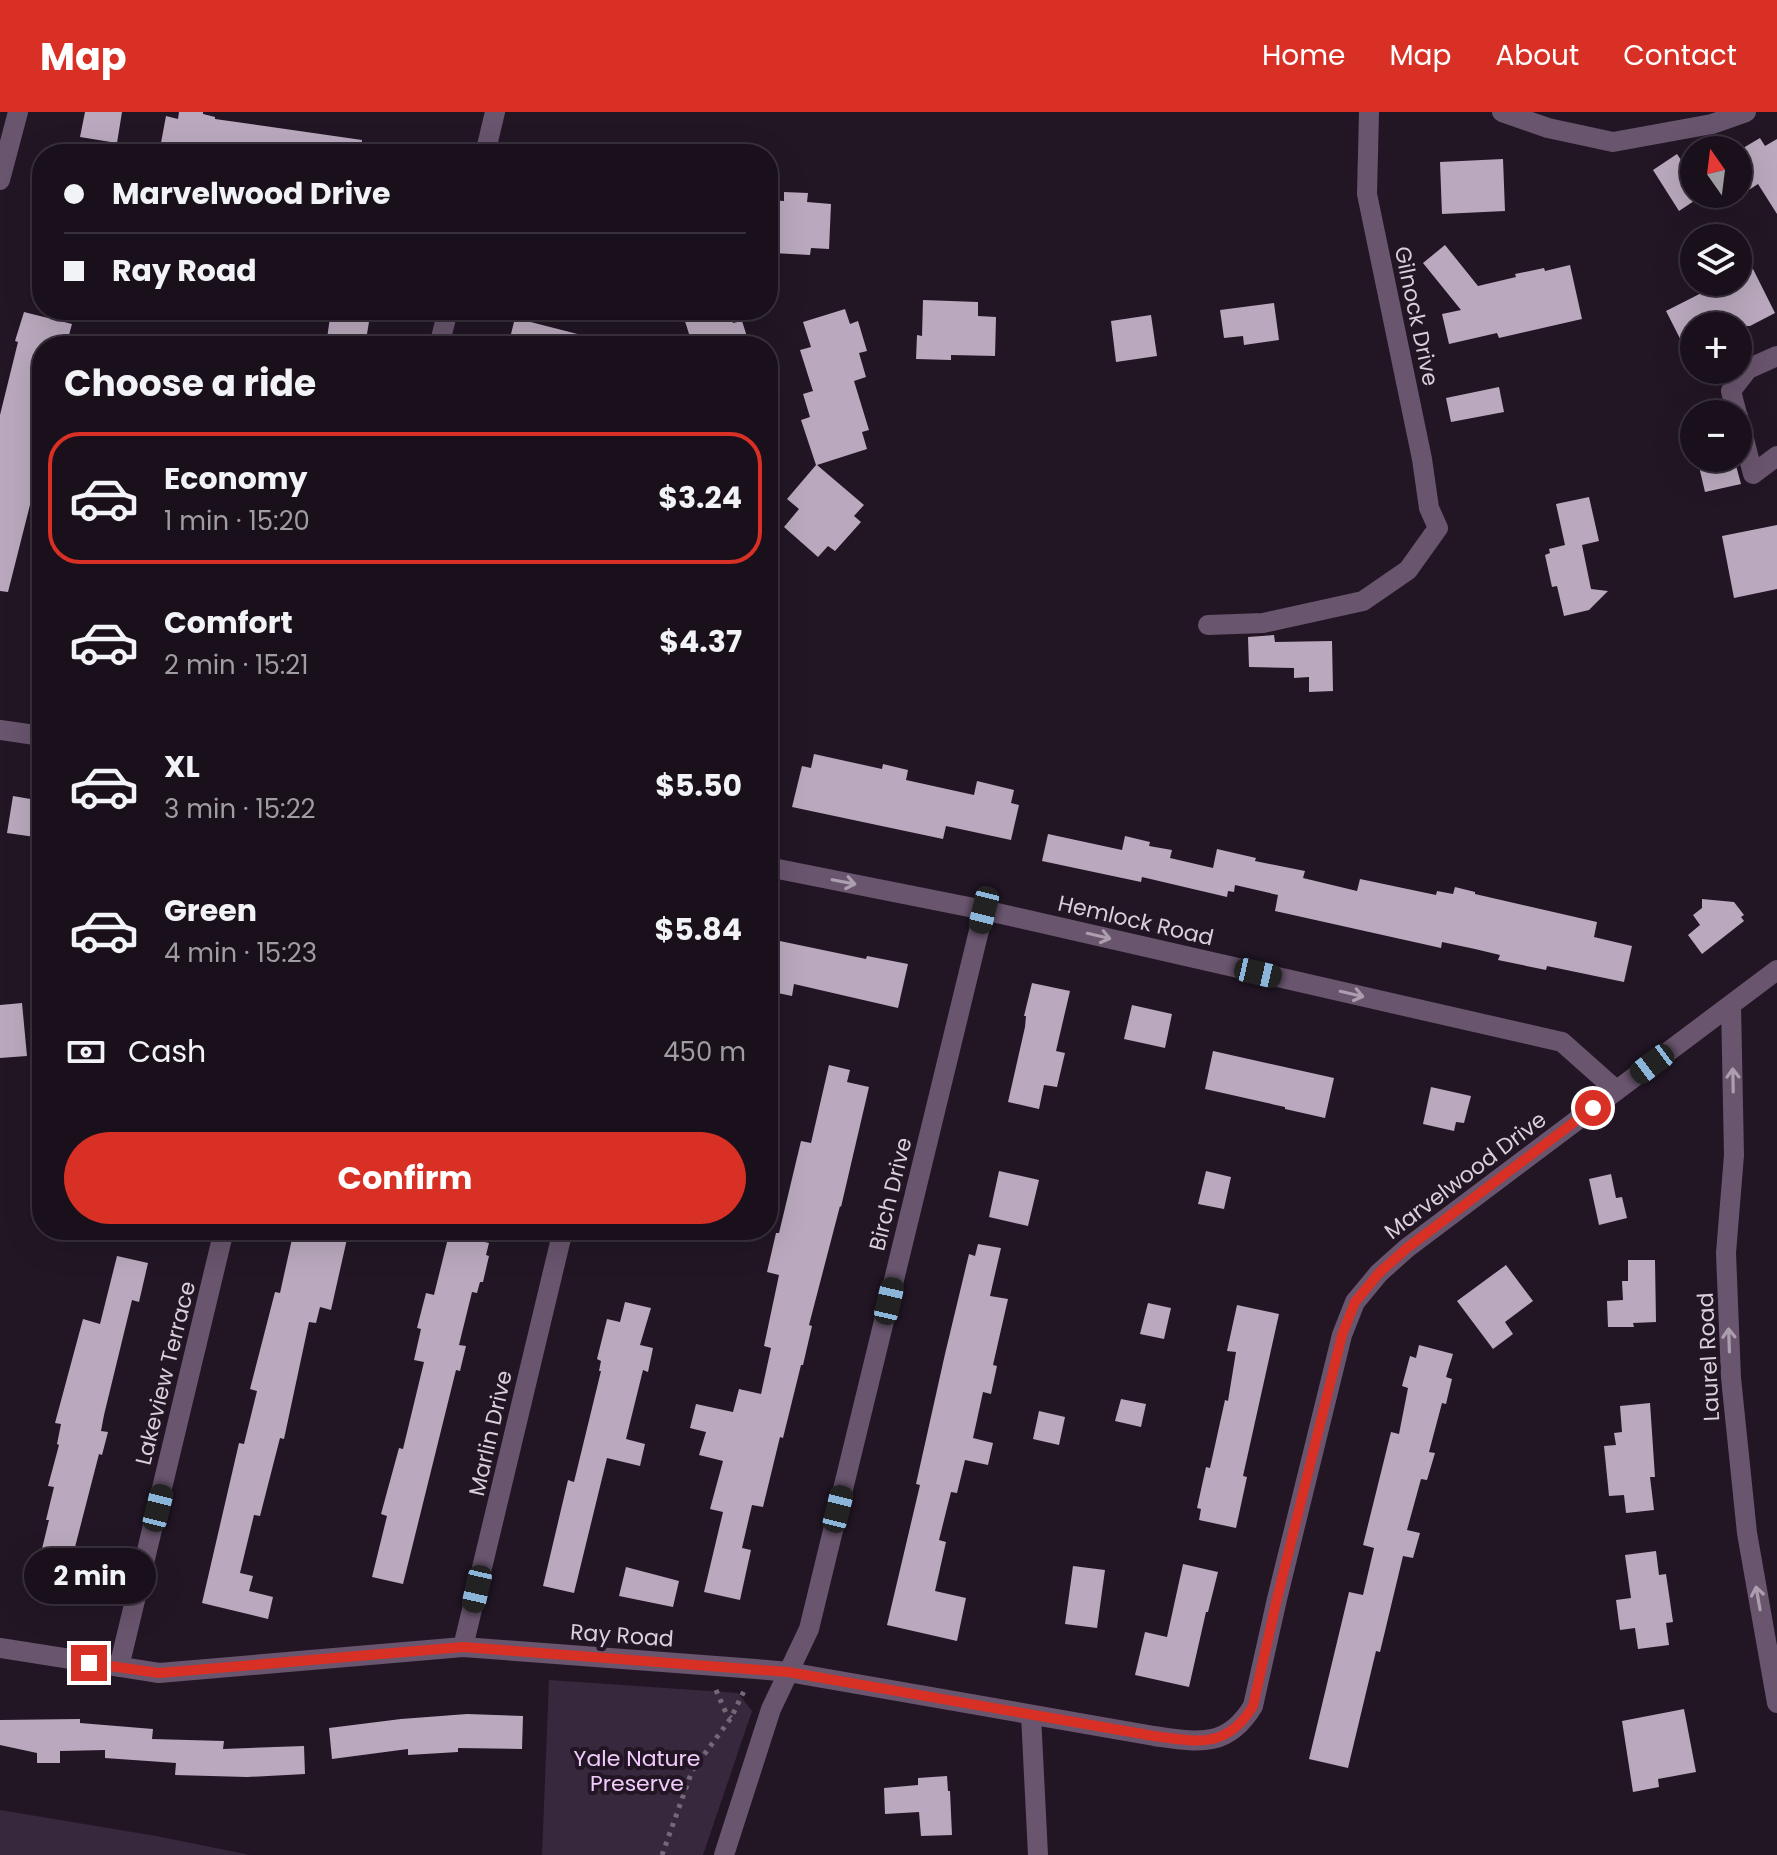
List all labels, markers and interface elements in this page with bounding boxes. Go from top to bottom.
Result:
text: Map [40,30,127,83]
text: Home [1262,36,1345,75]
text: Map [1389,36,1451,75]
text: About [1495,36,1579,75]
text: Contact [1623,36,1737,75]
north arrow [1680,136,1752,208]
map controls [1680,136,1752,472]
text: Marvelwood Drive [112,172,391,215]
button: layers [1680,224,1752,296]
street label: Gilnock Drive [1387,244,1446,389]
text: Ray Road [112,249,257,292]
button: + [1680,312,1752,384]
text: Choose a ride [64,358,316,409]
button: − [1680,400,1752,472]
text: Economy [164,457,308,500]
icon: car [68,462,140,534]
text: $3.24 [658,476,742,519]
text: 1 min · 15:20 [164,503,310,539]
text: Comfort [164,601,293,644]
icon: car [68,606,140,678]
text: $4.37 [659,620,742,663]
text: 2 min · 15:21 [164,647,309,683]
text: XL [164,745,200,788]
icon: car [68,750,140,822]
text: $5.50 [655,764,742,807]
text: 3 min · 15:22 [164,791,316,827]
one-way arrow [831,876,857,891]
car [967,884,1001,936]
street label: Hemlock Road [1055,888,1217,953]
text: Green [164,889,257,932]
icon: car [68,894,140,966]
text: $5.84 [655,908,742,951]
one-way arrow [1085,930,1111,945]
text: 4 min · 15:23 [164,935,317,971]
car [1232,956,1284,990]
one-way arrow [1339,987,1365,1002]
icon: cash [64,1030,108,1074]
text: Cash [128,1030,206,1073]
text: 450 m [663,1034,746,1070]
car [1626,1040,1678,1088]
one-way arrow [1725,1067,1741,1094]
route start [1575,1090,1611,1126]
street label: Marvelwood Drive [1378,1104,1553,1247]
button: Confirm [64,1132,746,1224]
street label: Birch Drive [861,1134,920,1254]
car [872,1275,906,1327]
street label: Lakeview Terrace [128,1278,203,1468]
street label: Laurel Road [1690,1292,1727,1422]
one-way arrow [1722,1327,1737,1354]
street label: Marlin Drive [461,1367,520,1499]
car [141,1482,175,1534]
car [821,1483,855,1535]
callout: 2 min [23,1547,155,1603]
text: 2 min [53,1558,127,1594]
car [460,1563,494,1615]
one-way arrow [1750,1586,1765,1612]
street label: Ray Road [569,1616,675,1655]
route end [71,1645,107,1681]
park label: Yale Nature Preserve [574,1743,700,1799]

